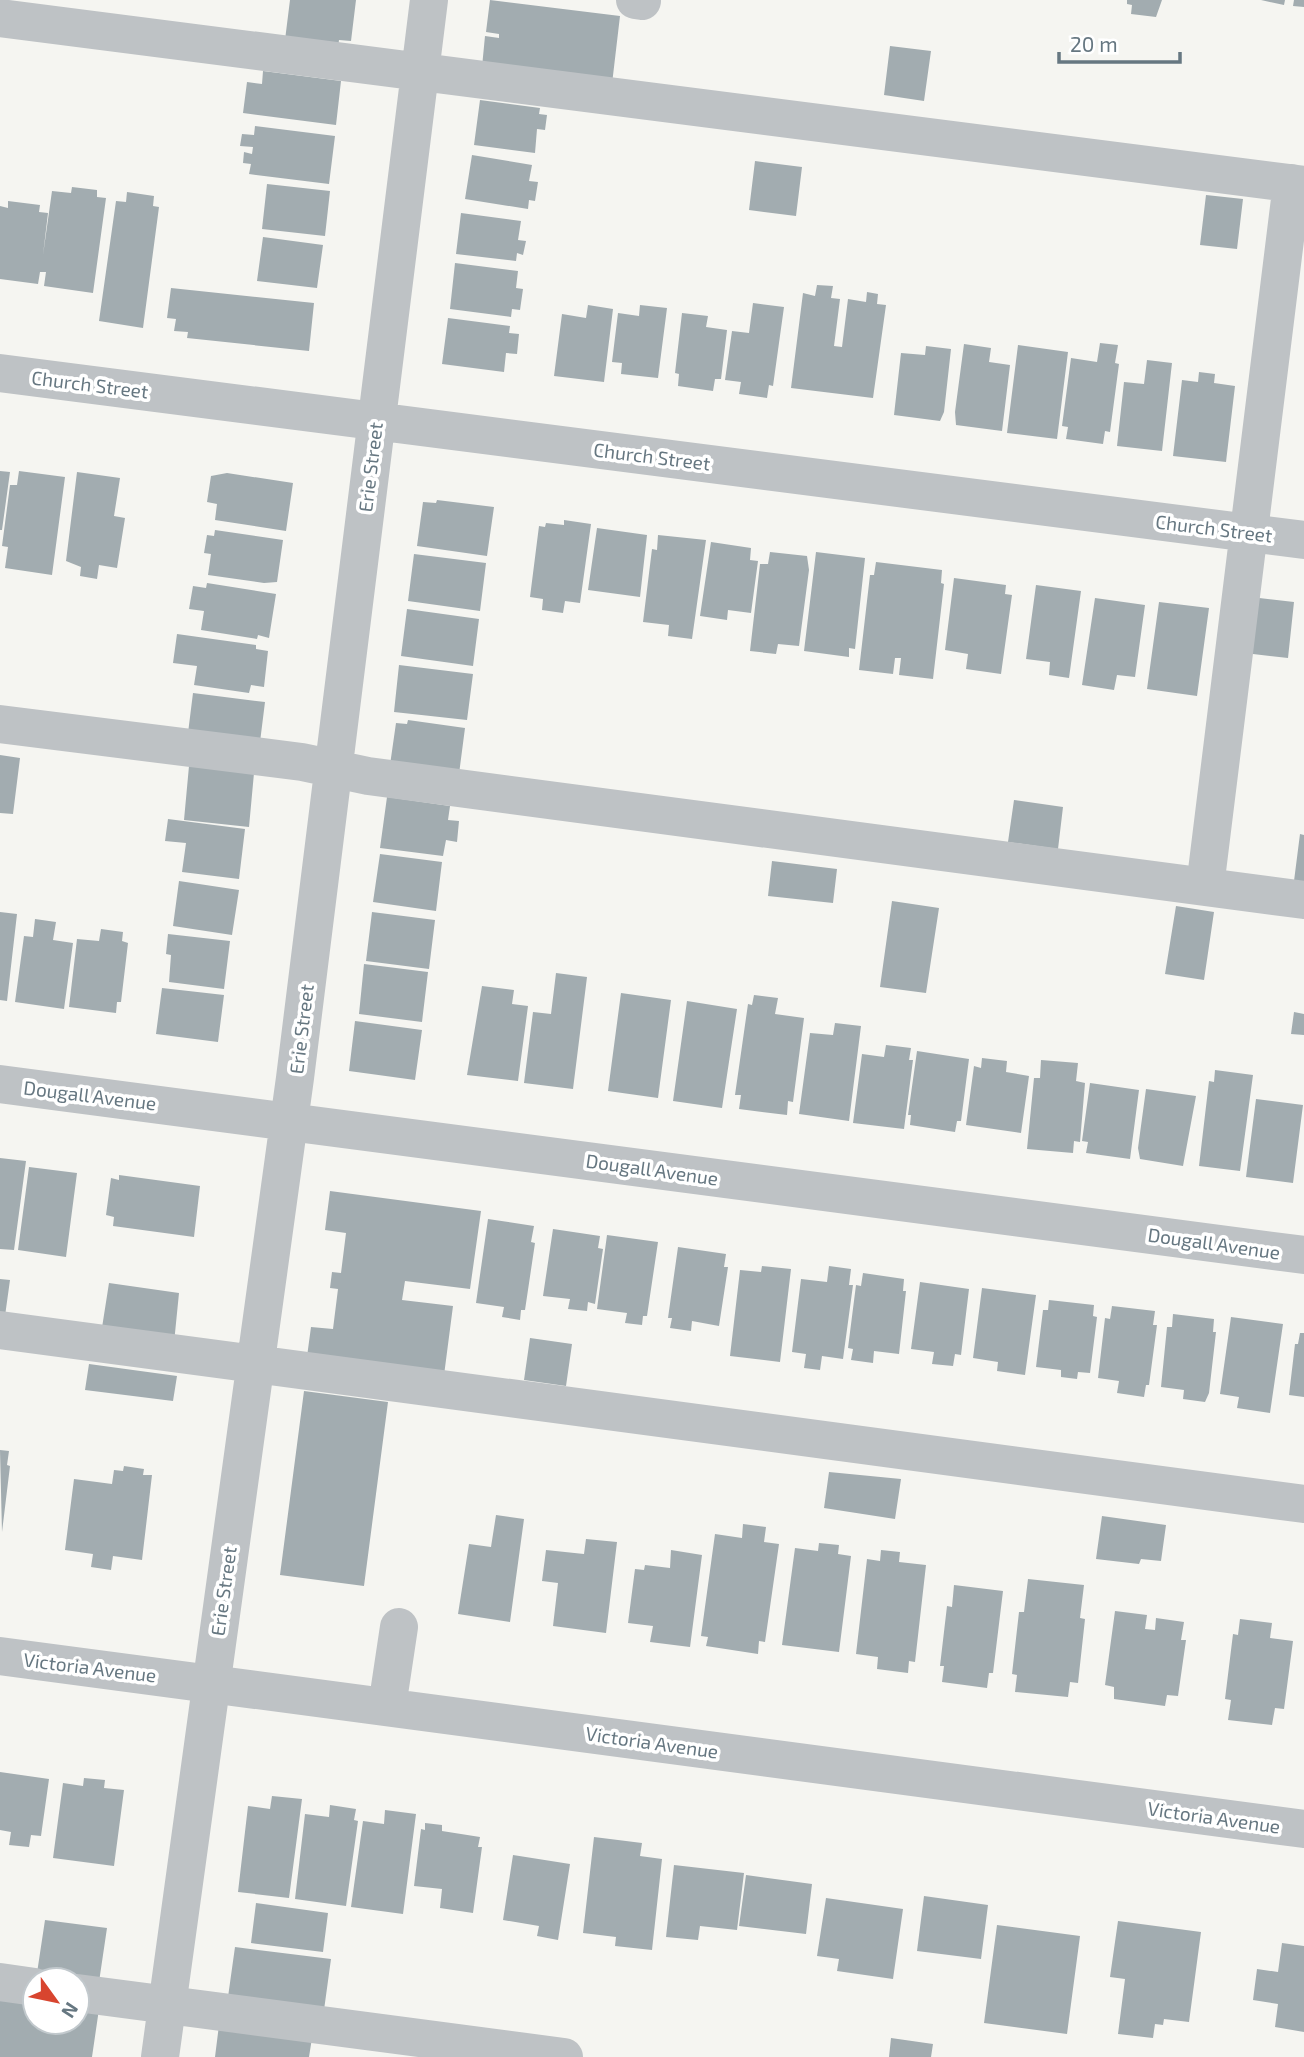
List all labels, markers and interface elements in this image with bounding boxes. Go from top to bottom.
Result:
scale bar [1059,21,1180,65]
text: 20 m [1070,31,1118,56]
street label: Church Street [30,365,150,403]
street label: Erie Street [353,421,387,513]
street label: Church Street [592,437,712,475]
street label: Church Street [1154,509,1274,547]
street label: Erie Street [284,983,318,1075]
street label: Dougall Avenue [22,1075,158,1115]
street label: Dougall Avenue [584,1148,720,1190]
street label: Dougall Avenue [1146,1222,1282,1264]
street label: Erie Street [205,1545,241,1637]
street label: Victoria Avenue [22,1647,158,1687]
street label: Victoria Avenue [584,1721,720,1763]
street label: Victoria Avenue [1146,1796,1282,1838]
north arrow [21,1966,91,2036]
text: N [57,1999,84,2023]

